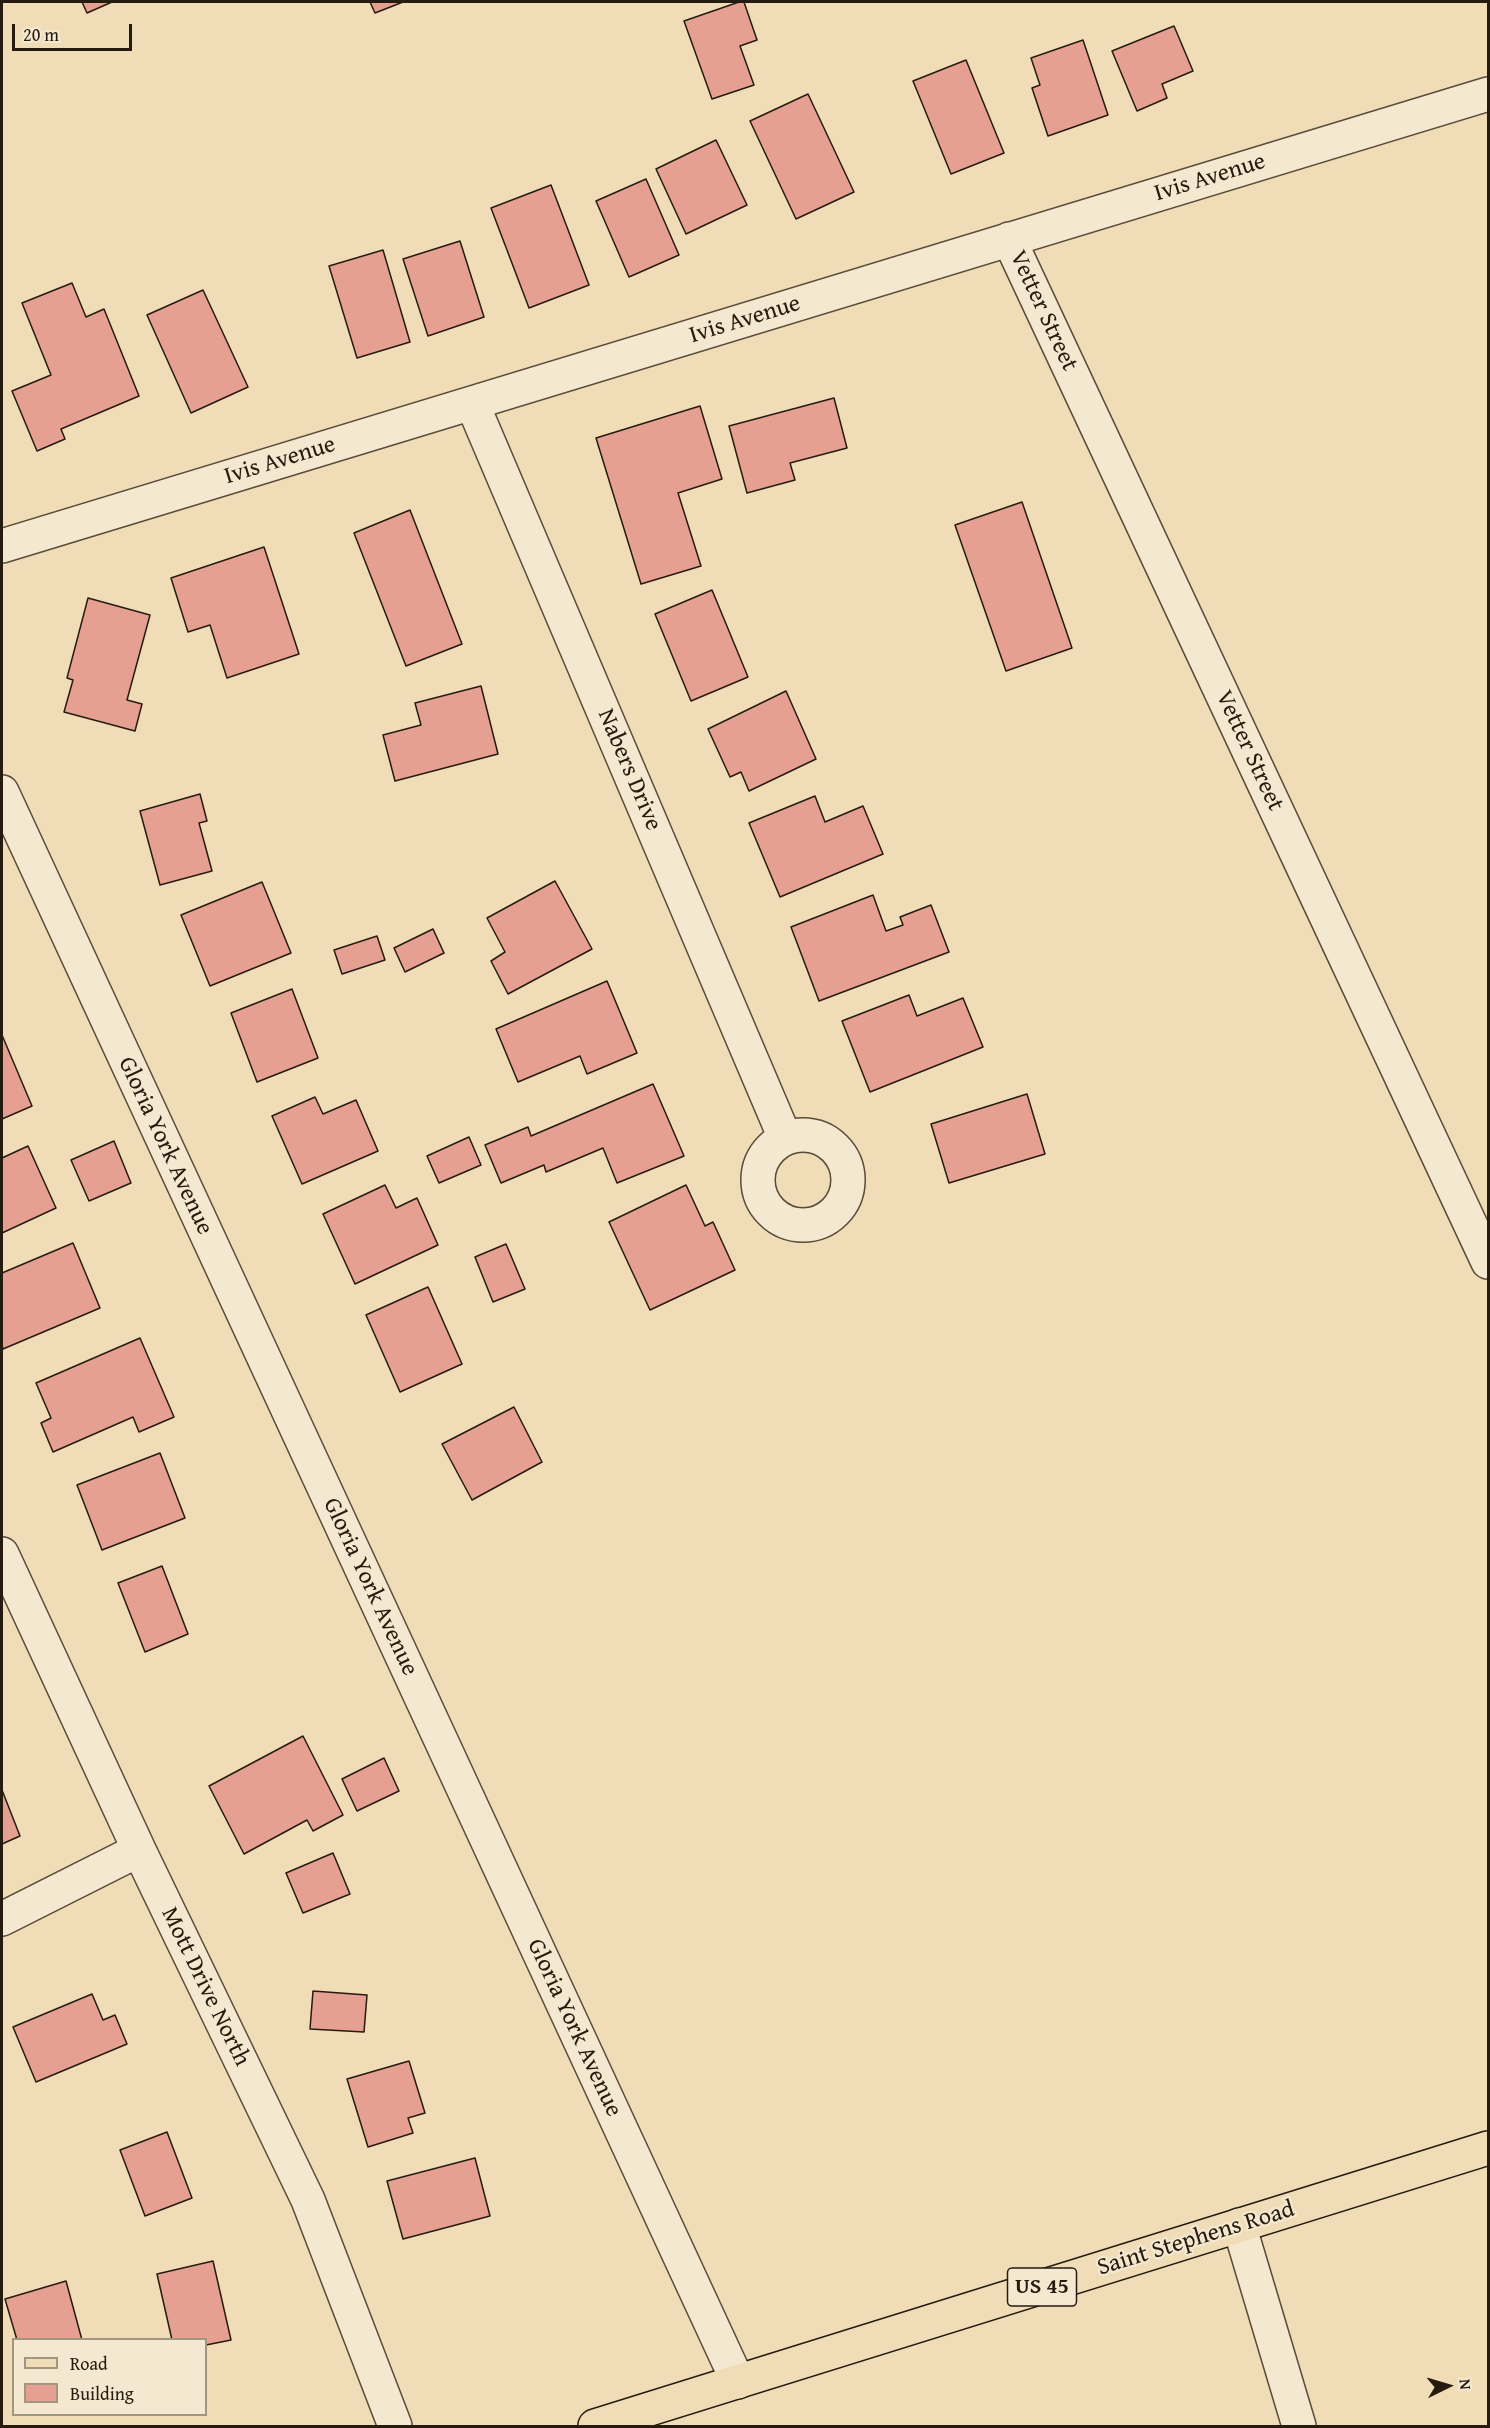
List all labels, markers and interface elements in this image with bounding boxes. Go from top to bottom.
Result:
scale bar [15,12,135,50]
text: 20 m [23,21,59,48]
street label: Ivis Avenue [1151,147,1269,209]
street label: Vetter Street [1003,246,1083,376]
street label: Ivis Avenue [686,289,804,351]
street label: Ivis Avenue [221,430,339,492]
street label: Vetter Street [1209,686,1289,816]
street label: Nabers Drive [590,705,668,835]
street label: Gloria York Avenue [111,1053,219,1239]
street label: Gloria York Avenue [316,1494,424,1680]
street label: Mott Drive North [154,1903,256,2071]
street label: Gloria York Avenue [520,1935,628,2121]
street label: Saint Stephens Road [1094,2195,1298,2283]
road number: US 45 [1008,2268,1076,2306]
legend [12,2338,207,2416]
text: Road [70,2350,108,2377]
north arrow [1418,2356,1478,2416]
text: N [1454,2378,1478,2391]
text: Building [70,2380,134,2407]

